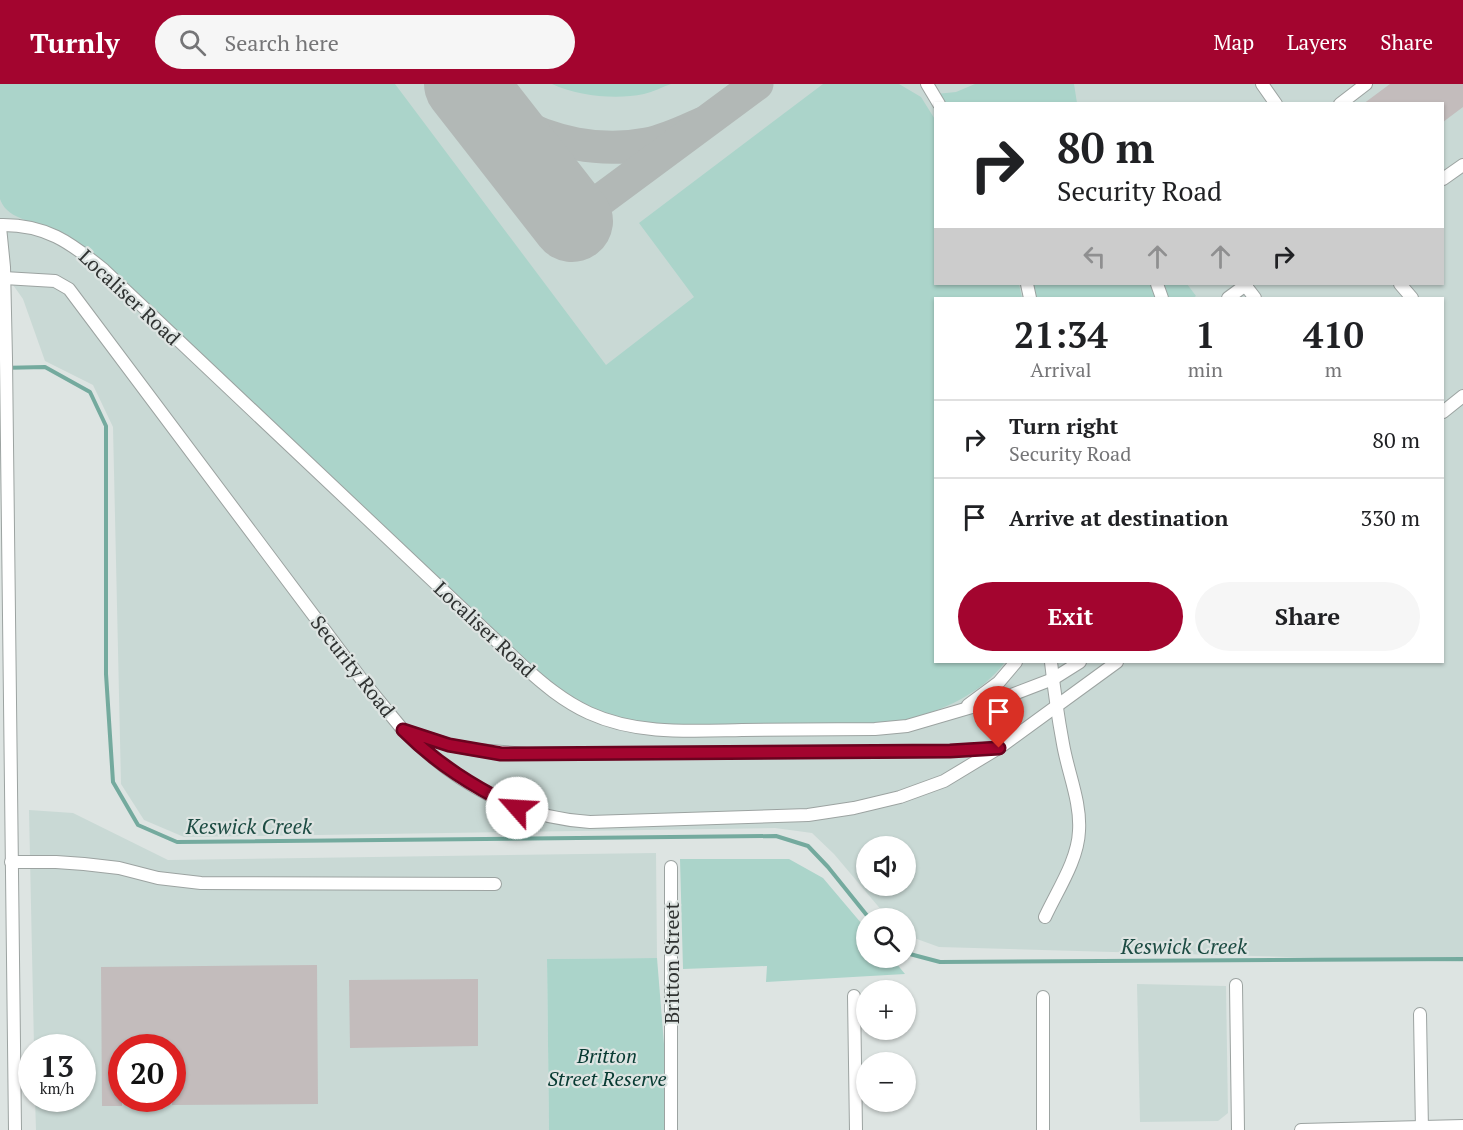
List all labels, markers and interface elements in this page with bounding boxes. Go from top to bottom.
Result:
search box [155,15,575,69]
text: Turnly [30,24,119,61]
icon: search [176,26,209,59]
text: Search here [224,28,339,57]
text: Map [1213,28,1254,56]
text: Layers [1287,28,1347,56]
text: Share [1380,28,1433,56]
text: 80 m [1057,119,1155,175]
icon: right [958,126,1036,204]
text: Security Road [1057,173,1222,209]
icon: left [1078,240,1111,273]
icon: ahead [1141,240,1174,273]
icon: ahead [1204,240,1237,273]
icon: right [1267,240,1300,273]
street label: Localiser Road [73,243,187,351]
text: 21:34 [1014,311,1108,358]
text: 1 [1195,311,1216,358]
text: 410 [1303,311,1364,358]
text: Arrival [1030,356,1092,383]
text: min [1188,356,1223,383]
text: m [1325,356,1342,383]
text: Turn right [1009,411,1118,440]
icon: right [958,423,991,456]
text: 80 m [1372,425,1420,454]
text: Security Road [1009,440,1131,467]
icon: arrive [958,501,991,534]
text: Arrive at destination [1009,503,1228,532]
text: 330 m [1360,503,1420,532]
street label: Localiser Road [428,575,542,683]
button: Exit [958,582,1183,651]
button: Share [1195,582,1420,651]
street label: Security Road [305,610,401,722]
pin [973,686,1024,748]
icon: arrive [982,695,1015,728]
position arrow [485,776,549,840]
water label: Keswick Creek [185,812,313,840]
map controls [856,836,916,1112]
button: sound [856,836,916,896]
street label: Britton Street [658,901,685,1024]
button: search [856,908,916,968]
water label: Keswick Creek [1120,932,1248,960]
button: + [856,980,916,1040]
speed limit sign: 20 [108,1034,186,1112]
park label: Britton Street Reserve [547,1042,667,1092]
text: 13 [40,1046,74,1086]
button: − [856,1052,916,1112]
text: km/h [40,1078,74,1098]

